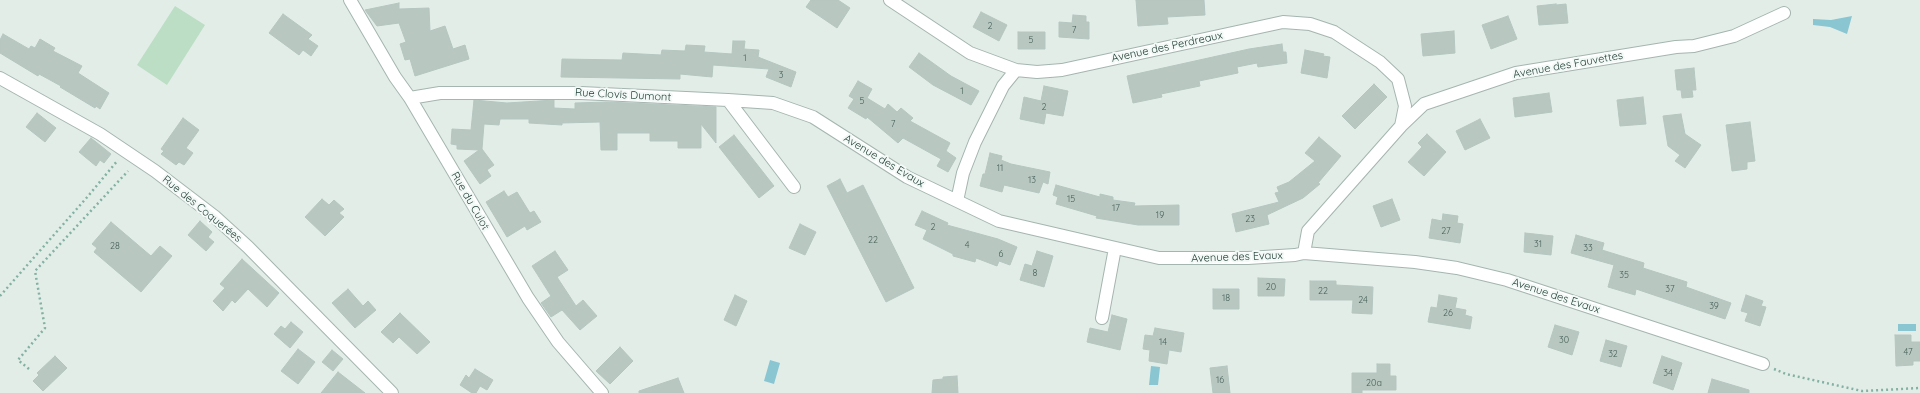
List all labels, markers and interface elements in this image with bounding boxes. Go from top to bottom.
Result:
house number: 2 [988,21,992,31]
house number: 7 [1072,25,1076,35]
street label: Avenue des Perdreaux [1110,29,1224,65]
house number: 5 [1029,35,1033,45]
street label: Avenue des Fauvettes [1512,49,1624,81]
house number: 1 [743,53,747,63]
house number: 3 [779,70,783,80]
street label: Rue Clovis Dumont [575,86,671,104]
house number: 1 [960,86,964,96]
house number: 5 [860,96,864,106]
house number: 2 [1042,102,1046,112]
house number: 7 [891,119,895,129]
street label: Avenue des Evaux [841,132,927,190]
house number: 11 [997,163,1003,173]
street label: Rue du Culot [448,170,492,232]
street label: Rue des Coquerées [160,173,244,245]
house number: 13 [1028,175,1036,185]
house number: 15 [1067,194,1075,204]
house number: 17 [1112,203,1120,213]
house number: 19 [1156,210,1164,220]
house number: 23 [1245,214,1255,224]
house number: 2 [931,222,935,232]
house number: 27 [1441,226,1451,236]
house number: 22 [868,235,878,245]
house number: 31 [1534,239,1542,249]
house number: 4 [965,240,969,250]
house number: 28 [110,241,120,251]
house number: 33 [1583,243,1593,253]
house number: 6 [999,249,1003,259]
street label: Avenue des Evaux [1191,249,1283,265]
house number: 8 [1033,268,1037,278]
house number: 35 [1619,270,1629,280]
street label: Avenue des Evaux [1510,276,1602,316]
house number: 20 [1266,282,1276,292]
house number: 37 [1665,284,1675,294]
house number: 22 [1318,286,1328,296]
house number: 18 [1222,293,1230,303]
house number: 24 [1358,295,1368,305]
house number: 39 [1709,301,1719,311]
house number: 26 [1443,308,1453,318]
house number: 30 [1559,335,1569,345]
house number: 14 [1159,337,1167,347]
house number: 47 [1903,347,1913,357]
house number: 32 [1608,349,1618,359]
house number: 34 [1663,368,1673,378]
house number: 16 [1216,375,1224,385]
house number: 20a [1366,378,1382,388]

